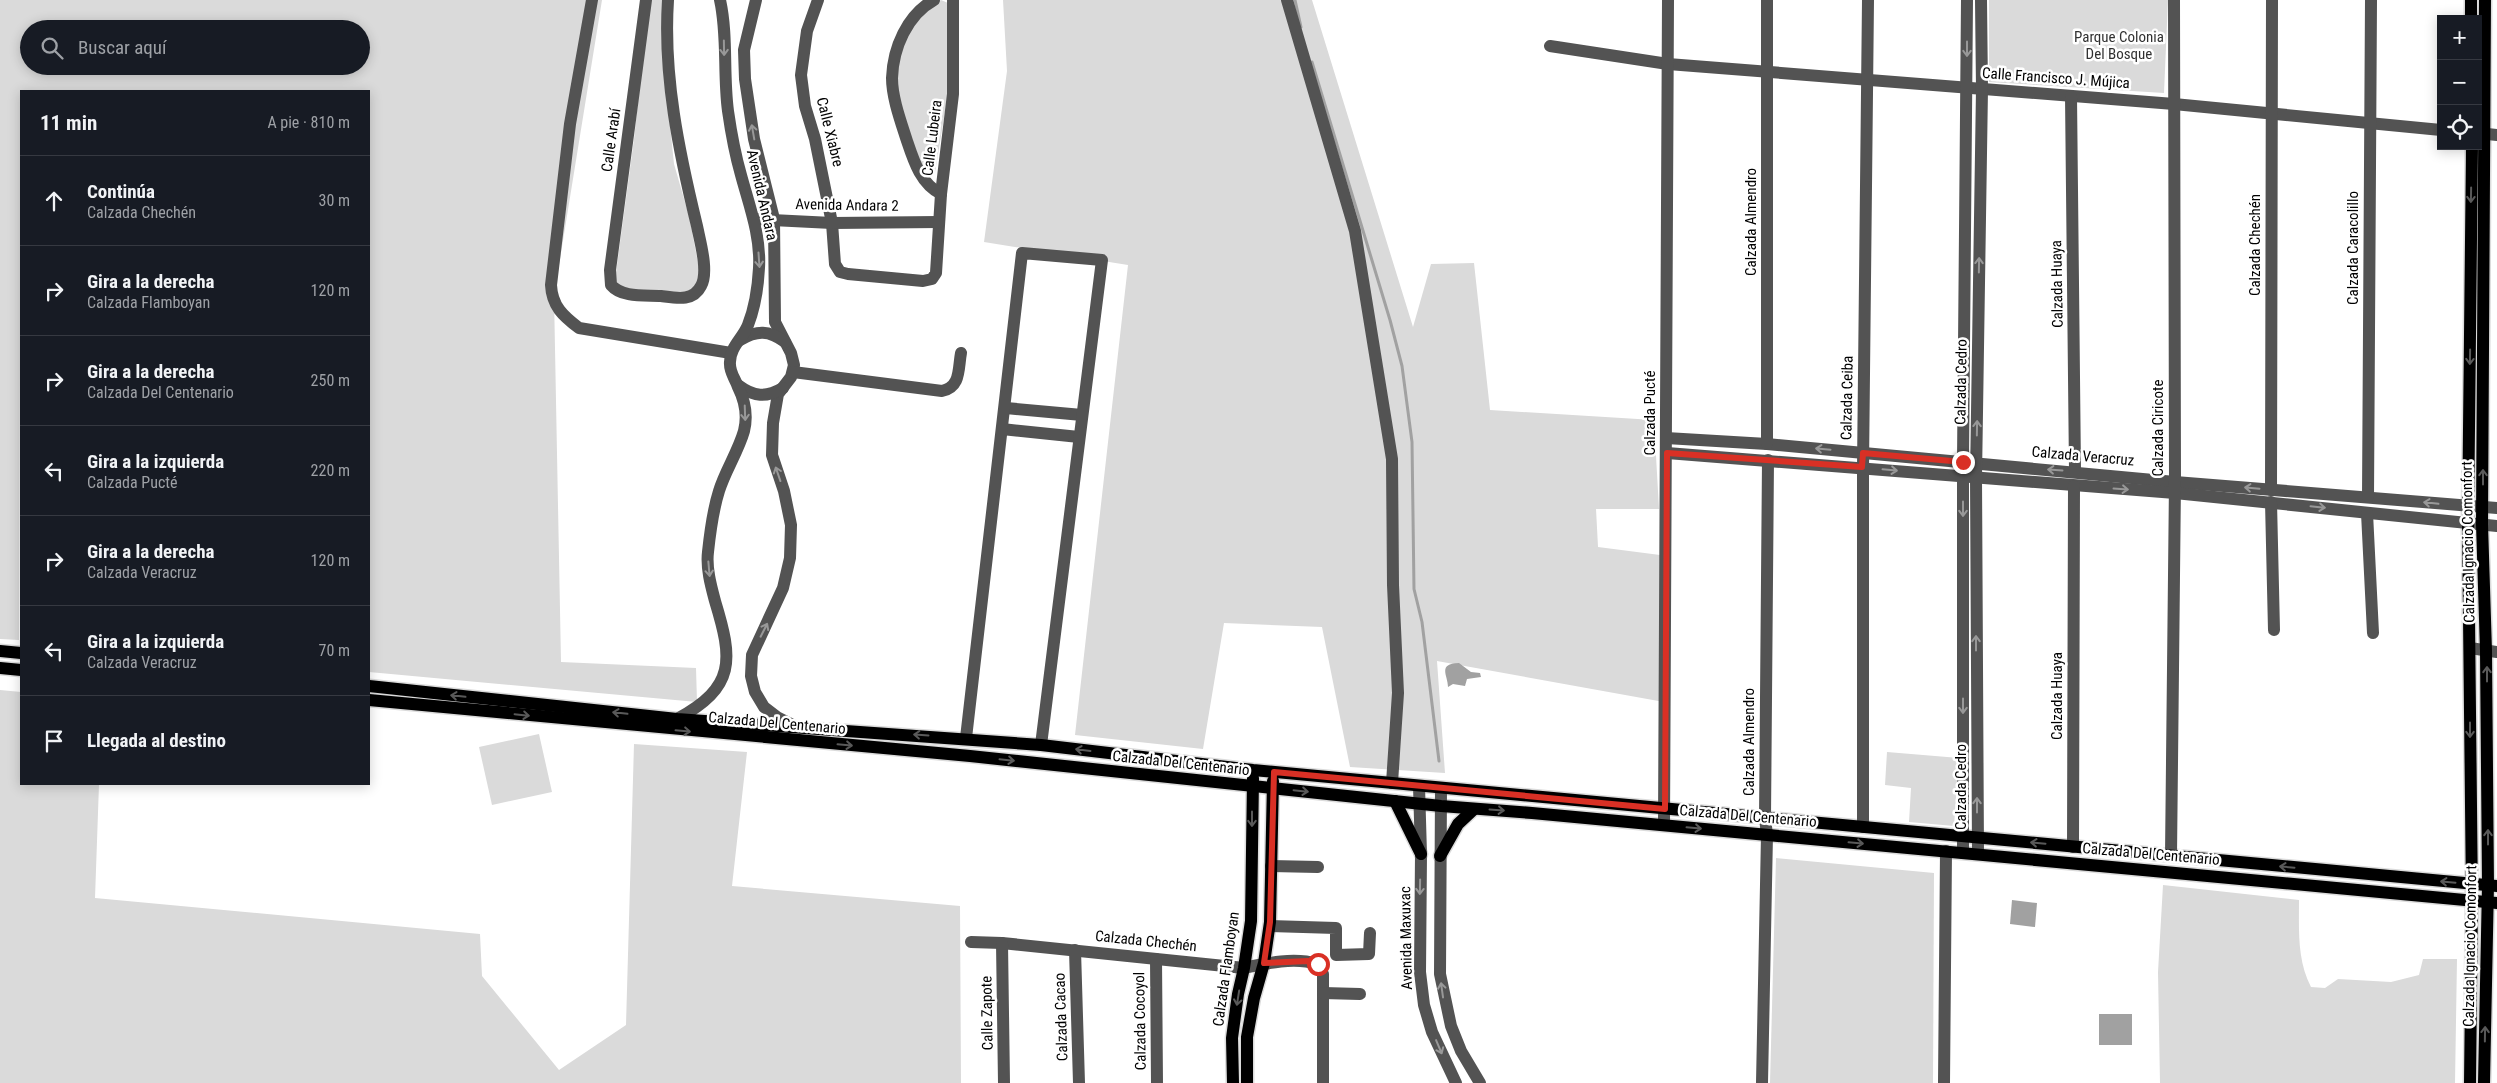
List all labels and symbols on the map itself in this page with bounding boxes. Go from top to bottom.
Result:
park label: Parque Colonia Del Bosque [2074,28,2164,63]
one-way arrow [719,40,729,56]
one-way arrow [1962,40,1972,56]
street label: Calle Francisco J. Mújica [1982,64,2130,92]
street label: Calle Xiabre [813,95,847,169]
street label: Calle Lubeira [918,99,946,177]
street label: Calle Arabí [598,106,625,173]
one-way arrow [747,124,757,140]
street label: Avenida Andara [743,148,781,242]
street label: Calzada Almendro [1742,168,1760,276]
one-way arrow [2466,186,2476,203]
street label: Calzada Caracolillo [2344,191,2362,305]
street label: Calzada Chechén [2246,194,2264,296]
street label: Avenida Andara 2 [795,195,899,215]
street label: Calzada Huaya [2047,240,2067,328]
one-way arrow [754,251,763,267]
one-way arrow [1974,258,1984,274]
street label: Calzada Cedro [1951,339,1971,425]
one-way arrow [2465,349,2475,365]
street label: Calzada Ceiba [1837,356,1857,440]
street label: Calzada Pucté [1641,371,1659,455]
street label: Calzada Ciricote [2149,380,2167,476]
one-way arrow [740,404,749,420]
one-way arrow [1972,420,1982,436]
street label: Calzada Veracruz [2031,443,2135,469]
one-way arrow [1816,444,1832,454]
route end [1952,451,1975,474]
street label: Calzada Ignacio Comonfort [2458,461,2478,623]
one-way arrow [1881,465,1897,474]
one-way arrow [2047,465,2063,474]
one-way arrow [773,467,782,482]
one-way arrow [2478,469,2488,486]
one-way arrow [2244,484,2260,493]
one-way arrow [2113,485,2129,494]
one-way arrow [2423,498,2439,508]
one-way arrow [1958,500,1968,516]
one-way arrow [2310,502,2326,512]
one-way arrow [704,560,714,576]
one-way arrow [759,622,769,637]
one-way arrow [1972,635,1981,651]
street label: Calzada Huaya [2048,652,2066,740]
one-way arrow [2482,667,2492,683]
street label: Calzada Almendro [1740,688,1758,796]
one-way arrow [450,691,466,701]
one-way arrow [1958,698,1968,714]
one-way arrow [612,708,628,718]
street label: Calzada Del Centenario [708,708,846,738]
one-way arrow [513,710,529,720]
one-way arrow [2465,722,2475,738]
one-way arrow [675,726,691,736]
one-way arrow [914,731,930,740]
one-way arrow [837,741,853,750]
street label: Calzada Cedro [1952,744,1970,830]
one-way arrow [1075,745,1091,755]
street label: Calzada Del Centenario [1112,747,1250,779]
one-way arrow [999,755,1015,765]
one-way arrow [1292,786,1308,796]
one-way arrow [1972,798,1982,814]
street label: Calzada Del Centenario [1679,801,1817,831]
one-way arrow [1489,806,1505,815]
one-way arrow [1247,810,1257,827]
one-way arrow [1686,823,1702,833]
one-way arrow [2483,829,2493,846]
one-way arrow [1847,838,1863,848]
one-way arrow [2030,839,2046,848]
street label: Calzada Del Centenario [2082,839,2220,869]
one-way arrow [2279,862,2295,871]
street label: Calzada Ignacio Comonfort [2460,865,2480,1027]
one-way arrow [2441,877,2457,886]
one-way arrow [1416,879,1425,895]
street label: Avenida Maxuxac [1396,886,1416,990]
street label: Calzada Flamboyan [1209,911,1243,1027]
street label: Calzada Chechén [1094,927,1198,955]
route start [1307,953,1330,976]
street label: Calzada Cocoyol [1130,972,1150,1070]
street label: Calzada Cacao [1050,973,1072,1061]
street label: Calle Zapote [977,976,997,1050]
one-way arrow [1437,982,1447,998]
one-way arrow [1232,989,1242,1005]
one-way arrow [2480,1027,2490,1043]
one-way arrow [1434,1039,1444,1054]

